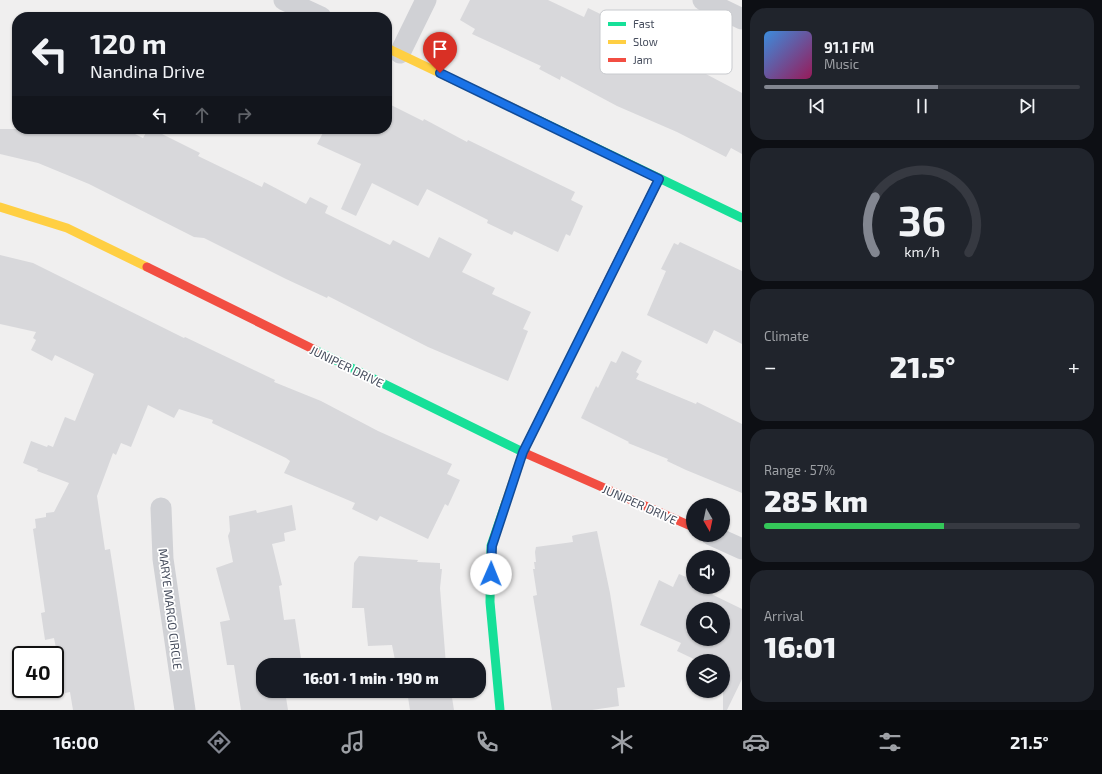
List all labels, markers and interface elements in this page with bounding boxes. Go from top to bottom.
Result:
legend [600,10,732,74]
text: Fast [633,17,655,30]
text: 120 m [90,26,167,60]
icon: left [24,28,76,80]
pin [423,32,457,73]
text: Slow [633,35,658,48]
icon: arrive [429,38,451,60]
text: 91.1 FM [824,38,874,56]
text: Jam [633,53,652,66]
text: Music [824,56,859,72]
text: Nandina Drive [90,60,205,82]
icon: previous [806,95,828,117]
icon: pause [911,95,933,117]
icon: next [1016,95,1038,117]
icon: left [149,104,171,126]
icon: ahead [191,104,213,126]
icon: right [233,104,255,126]
text: 36 [898,193,946,243]
text: km/h [904,242,940,259]
text: Climate [764,328,809,344]
street label: JUNIPER DRIVE [308,342,386,390]
text: 21.5° [890,348,955,384]
text: − [764,353,777,379]
text: + [1068,353,1080,379]
text: Range · 57% [764,462,835,478]
street label: JUNIPER DRIVE [601,481,680,527]
text: 285 km [764,482,868,518]
north arrow [686,498,730,542]
map controls [686,498,730,698]
street label: MARYE MARGO CIRCLE [157,547,185,671]
button: sound [686,550,730,594]
position arrow [470,553,512,595]
button: search [686,602,730,646]
text: Arrival [764,608,804,624]
text: 16:01 [764,628,836,664]
speed limit sign: 40 [12,646,64,698]
button: layers [686,654,730,698]
text: 16:01 · 1 min · 190 m [303,669,439,687]
icon: directions [205,728,233,756]
icon: music [339,728,367,756]
icon: phone [473,728,501,756]
icon: climate [608,728,636,756]
icon: car [742,728,770,756]
icon: filters [876,728,904,756]
text: 16:00 [53,731,99,753]
text: 21.5° [1010,731,1049,753]

